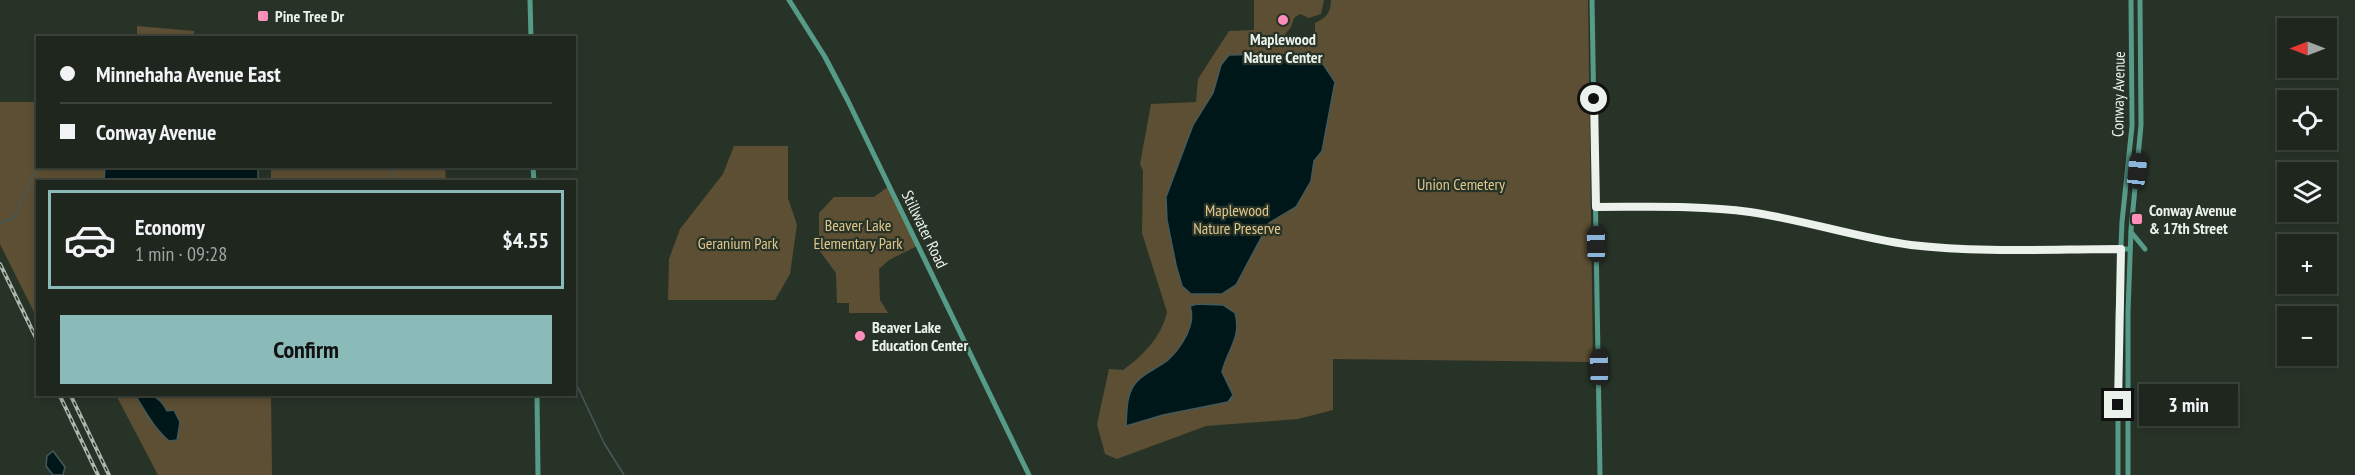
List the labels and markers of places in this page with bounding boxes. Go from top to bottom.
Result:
place label: Pine Tree Dr [275,6,344,26]
marker: Pine Tree Dr [256,9,270,23]
marker: Maplewood Nature Center [1276,13,1290,27]
place label: Maplewood Nature Center [1244,29,1323,67]
place label: Conway Avenue & 17th Street [2149,200,2237,238]
marker: Conway Avenue & 17th Street [2130,212,2144,226]
place label: Beaver Lake Education Center [872,317,968,355]
marker: Beaver Lake Education Center [853,329,867,343]

